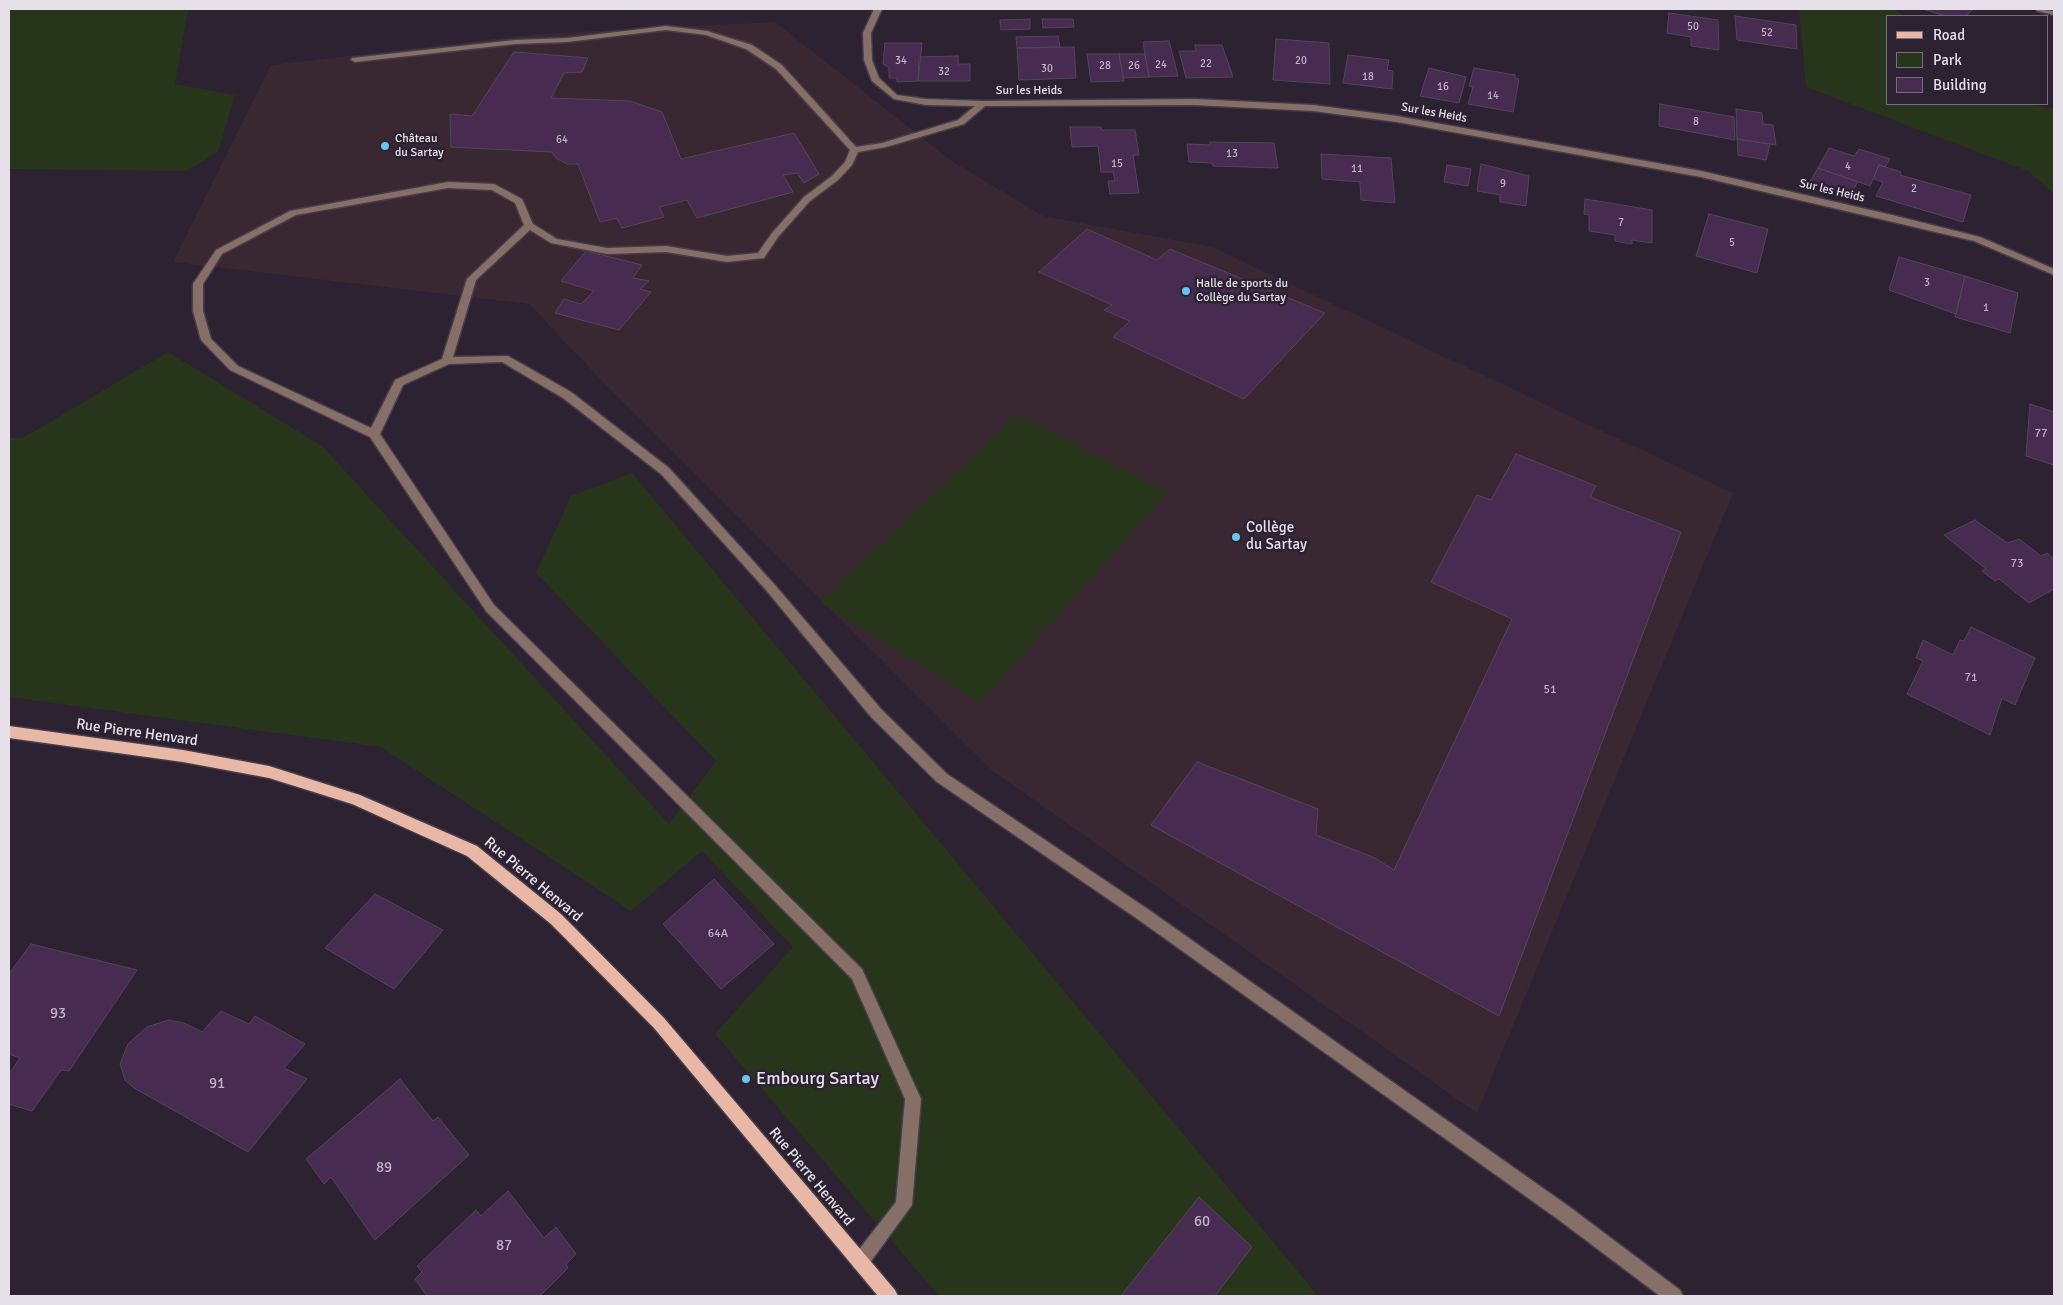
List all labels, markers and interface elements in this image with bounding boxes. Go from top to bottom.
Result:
legend [1886,15,2048,105]
house number: 50 [1687,20,1699,34]
house number: 52 [1761,26,1773,40]
text: Road [1933,26,1965,44]
text: Park [1933,51,1962,69]
house number: 34 [895,54,907,68]
house number: 20 [1295,54,1307,68]
house number: 22 [1200,57,1212,71]
house number: 24 [1155,58,1167,72]
house number: 28 [1099,59,1111,73]
house number: 26 [1128,59,1140,73]
house number: 30 [1041,62,1053,76]
house number: 32 [938,65,950,79]
house number: 18 [1362,70,1374,84]
text: Building [1933,76,1987,94]
house number: 16 [1437,80,1449,94]
street label: Sur les Heids [996,84,1062,98]
house number: 14 [1487,89,1499,103]
street label: Sur les Heids [1400,100,1468,126]
house number: 8 [1693,115,1699,129]
place label: Château du Sartay [395,132,444,160]
house number: 64 [556,133,568,147]
marker: Château du Sartay [379,140,391,152]
house number: 13 [1226,147,1238,161]
house number: 15 [1111,157,1123,171]
house number: 4 [1845,160,1851,174]
house number: 11 [1351,162,1363,176]
street label: Sur les Heids [1798,176,1866,206]
house number: 9 [1500,177,1506,191]
house number: 2 [1911,182,1917,196]
house number: 7 [1618,216,1624,230]
house number: 5 [1729,236,1735,250]
house number: 3 [1924,276,1930,290]
place label: Halle de sports du Collège du Sartay [1196,277,1288,305]
marker: Halle de sports du Collège du Sartay [1180,285,1192,297]
house number: 1 [1983,301,1989,315]
house number: 77 [2035,427,2047,441]
place label: Collège du Sartay [1246,519,1307,554]
marker: Collège du Sartay [1230,531,1242,543]
house number: 73 [2011,557,2023,571]
house number: 71 [1965,671,1977,685]
house number: 51 [1544,683,1556,697]
street label: Rue Pierre Henvard [75,716,199,750]
street label: Rue Pierre Henvard [480,834,586,926]
house number: 64A [708,927,728,941]
house number: 93 [50,1005,66,1023]
place label: Embourg Sartay [756,1068,879,1090]
marker: Embourg Sartay [740,1073,752,1085]
house number: 91 [209,1075,225,1093]
street label: Rue Pierre Henvard [765,1124,857,1230]
house number: 89 [376,1159,392,1177]
house number: 60 [1194,1213,1210,1231]
house number: 87 [496,1237,512,1255]

